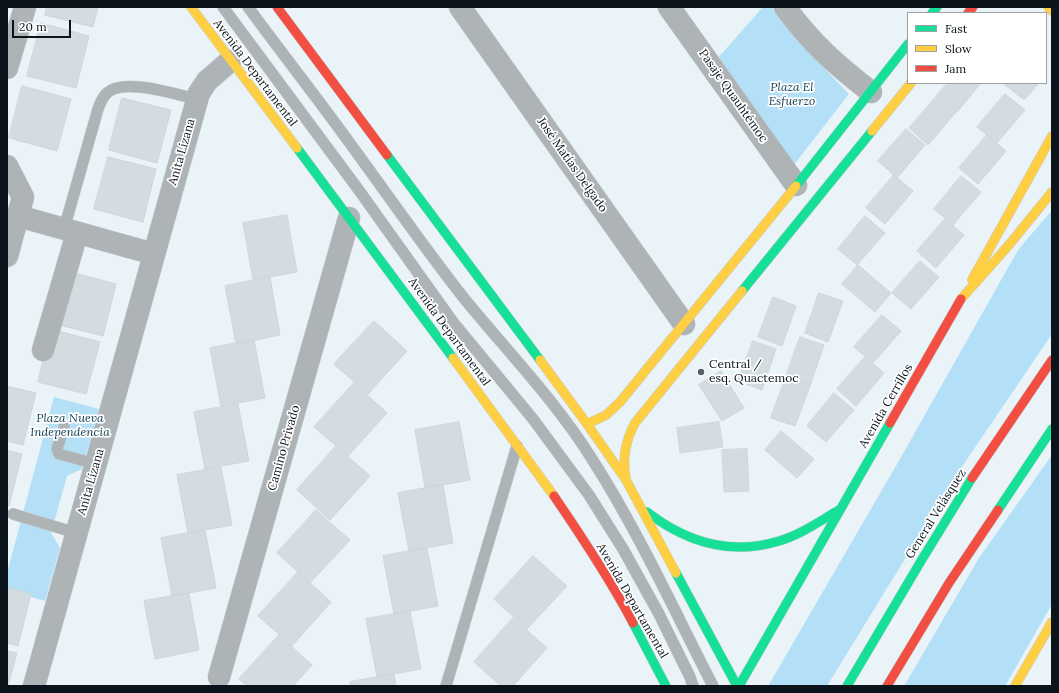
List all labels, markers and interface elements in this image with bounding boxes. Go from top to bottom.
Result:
scale bar [14,12,73,38]
legend [907,12,1047,84]
street label: Avenida Departamental [210,17,300,129]
text: 20 m [19,19,47,34]
text: Fast [945,21,968,36]
text: Slow [945,41,972,56]
street label: Pasaje Quauhtémoc [695,47,771,145]
text: Jam [945,61,966,76]
park label: Plaza El Esfuerzo [769,81,815,109]
street label: José Matías Delgado [534,115,610,215]
street label: Anita Lizana [166,117,198,187]
street label: Avenida Departamental [405,275,493,389]
place label: Central / esq. Quactemoc [709,358,799,386]
street label: Avenida Cerrillos [856,361,916,451]
marker: Central / esq. Quactemoc [696,367,706,377]
street label: Camino Privado [265,404,303,492]
park label: Plaza Nueva Independencia [30,412,110,440]
street label: Anita Lizana [75,447,107,517]
street label: General Velásquez [903,467,969,561]
street label: Avenida Departamental [593,541,671,661]

